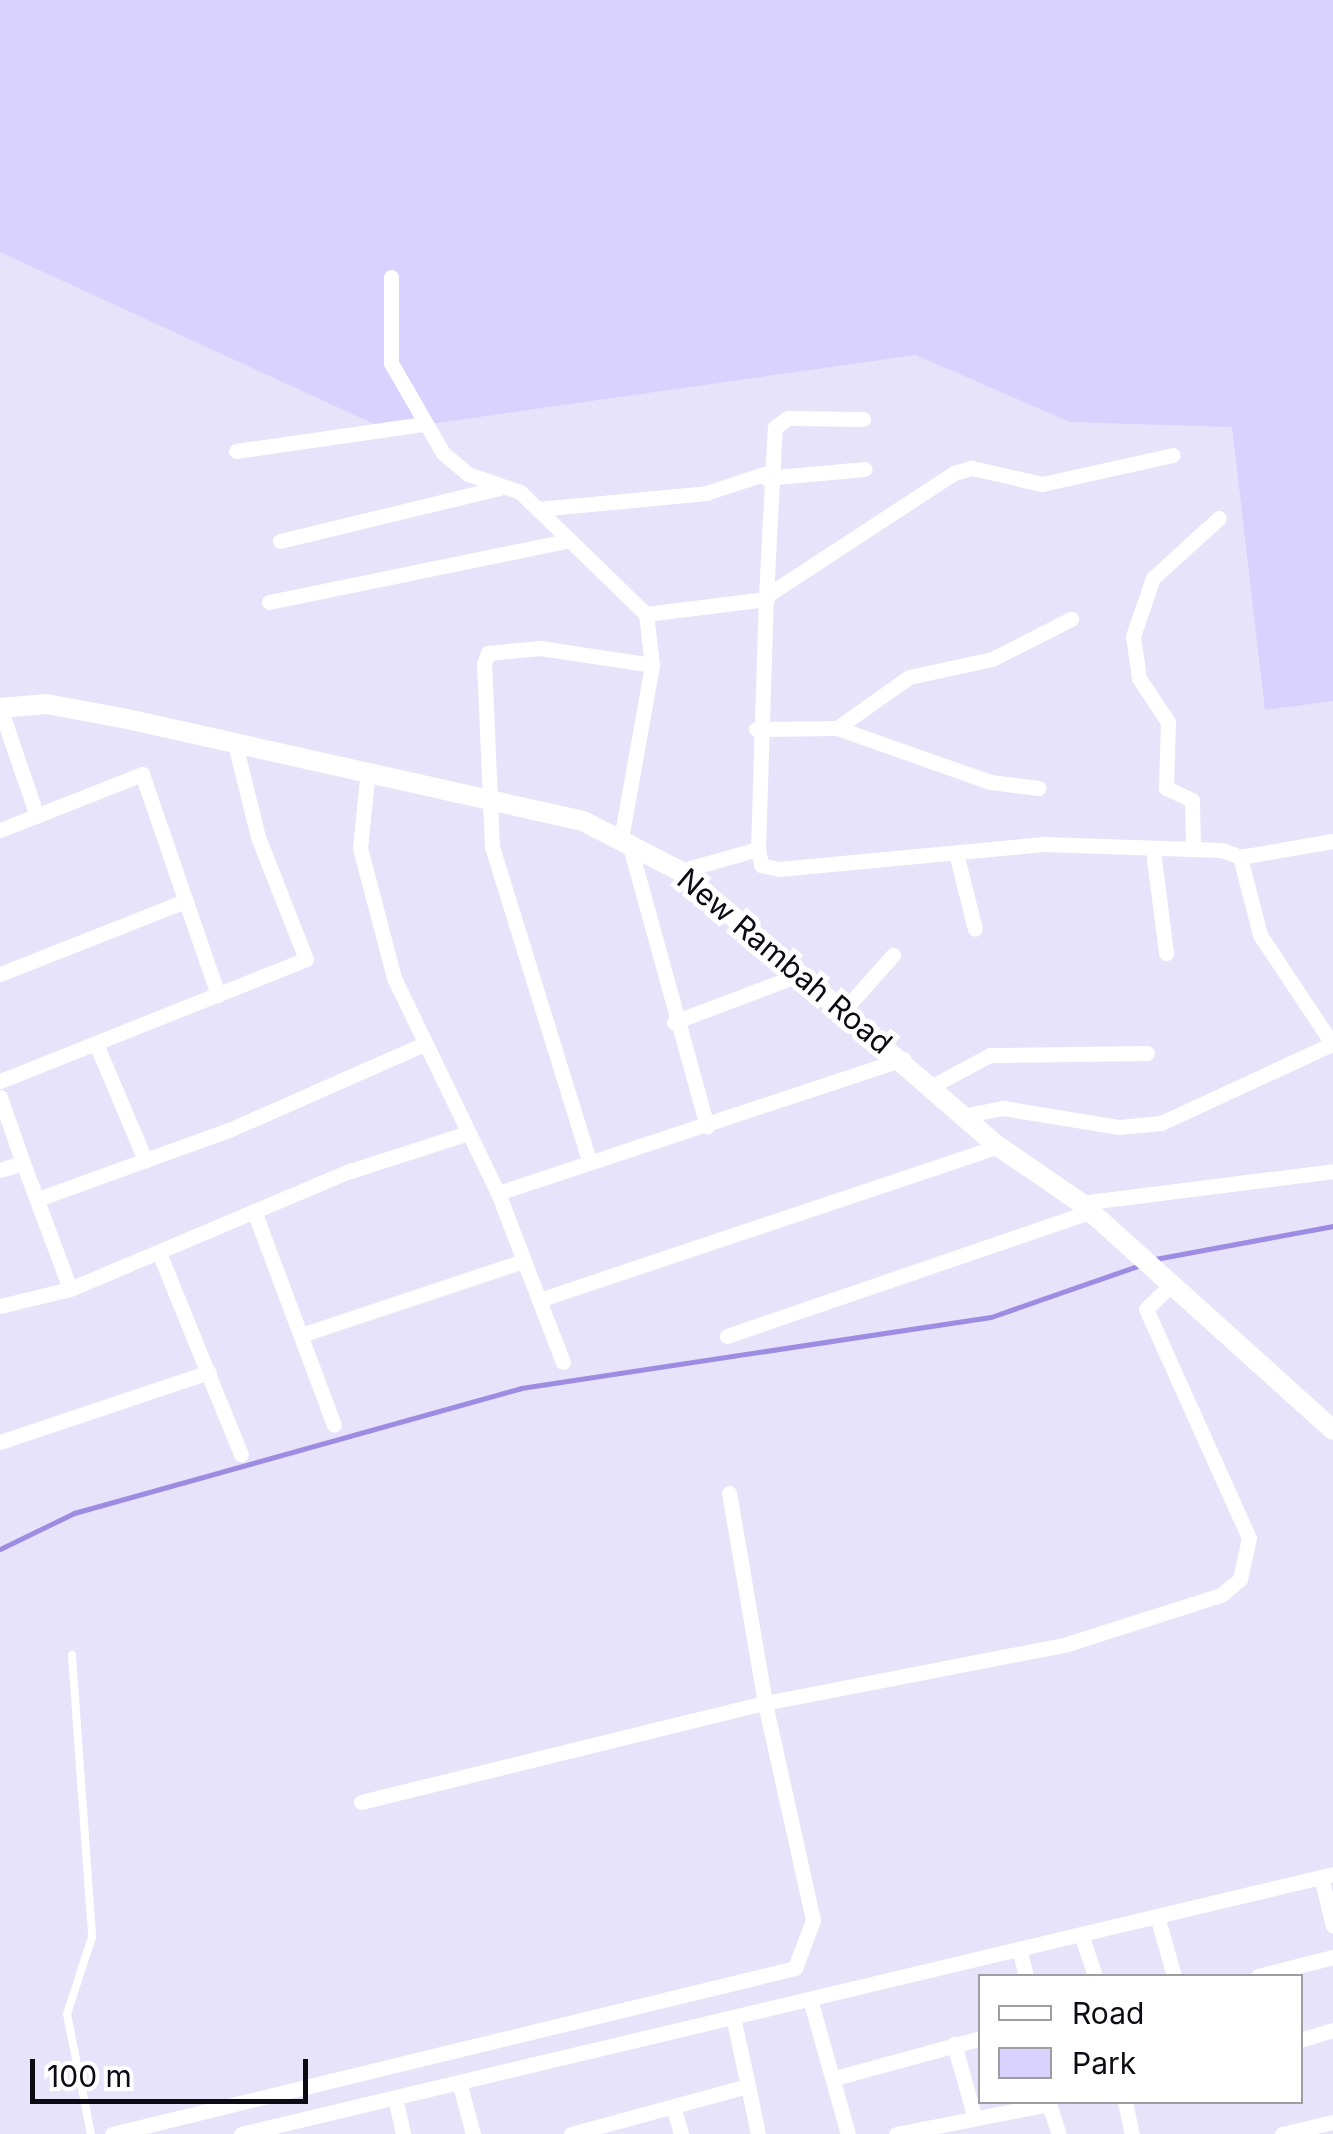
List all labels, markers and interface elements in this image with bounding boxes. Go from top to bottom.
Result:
street label: New Rambah Road [670,861,900,1061]
legend [978,1974,1303,2104]
text: Road [1072,1995,1144,2031]
scale bar [35,2039,312,2101]
text: Park [1072,2045,1136,2081]
text: 100 m [47,2058,132,2094]

